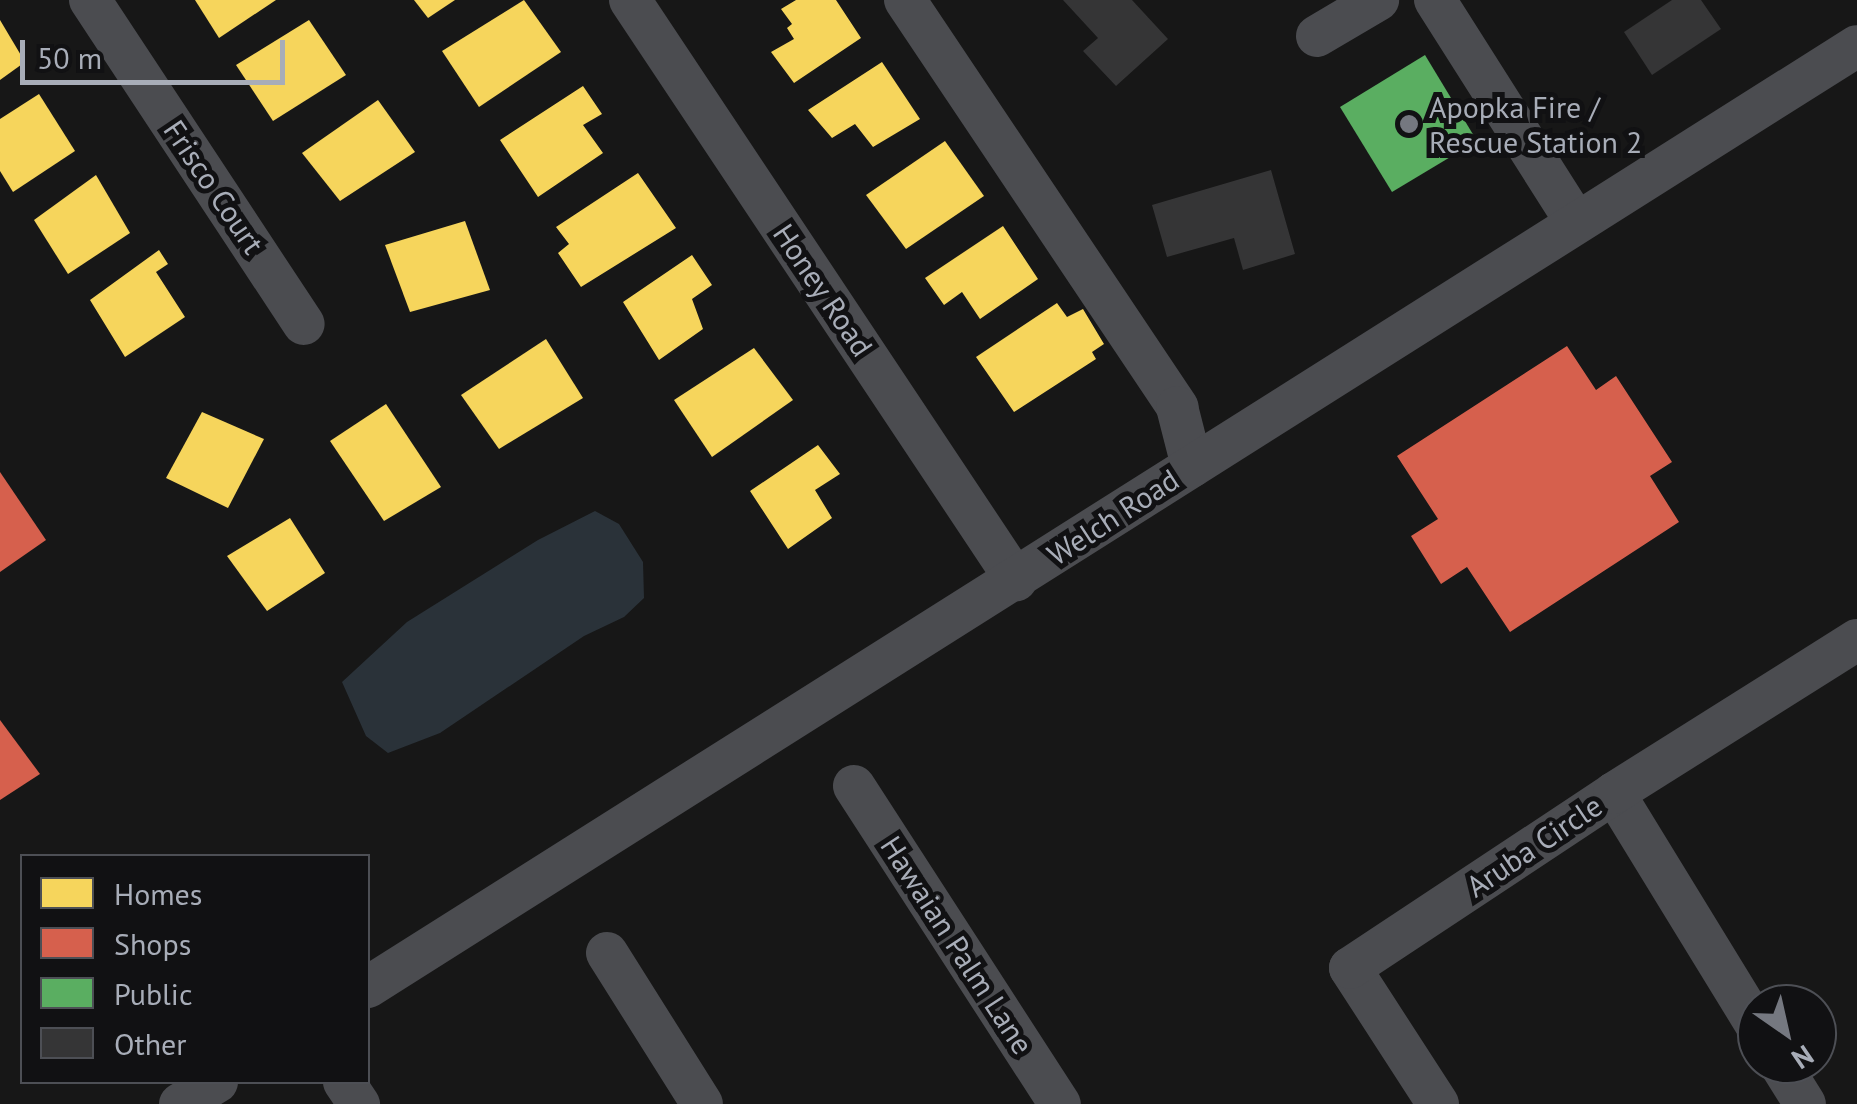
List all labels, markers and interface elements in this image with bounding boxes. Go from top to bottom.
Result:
scale bar [25,20,290,82]
text: 50 m [37,38,102,77]
place label: Apopka Fire / Rescue Station 2 [1429,89,1642,160]
marker: Apopka Fire / Rescue Station 2 [1398,113,1420,135]
street label: Frisco Court [156,114,272,260]
street label: Honey Road [765,217,881,363]
street label: Welch Road [1041,461,1185,573]
street label: Aruba Circle [1459,787,1609,905]
street label: Hawaian Palm Lane [873,829,1041,1061]
legend [20,854,370,1084]
text: Homes [114,874,202,913]
text: Shops [114,924,191,963]
text: Public [114,974,192,1013]
north arrow [1737,984,1837,1084]
text: Other [114,1024,187,1063]
text: N [1785,1037,1821,1078]

